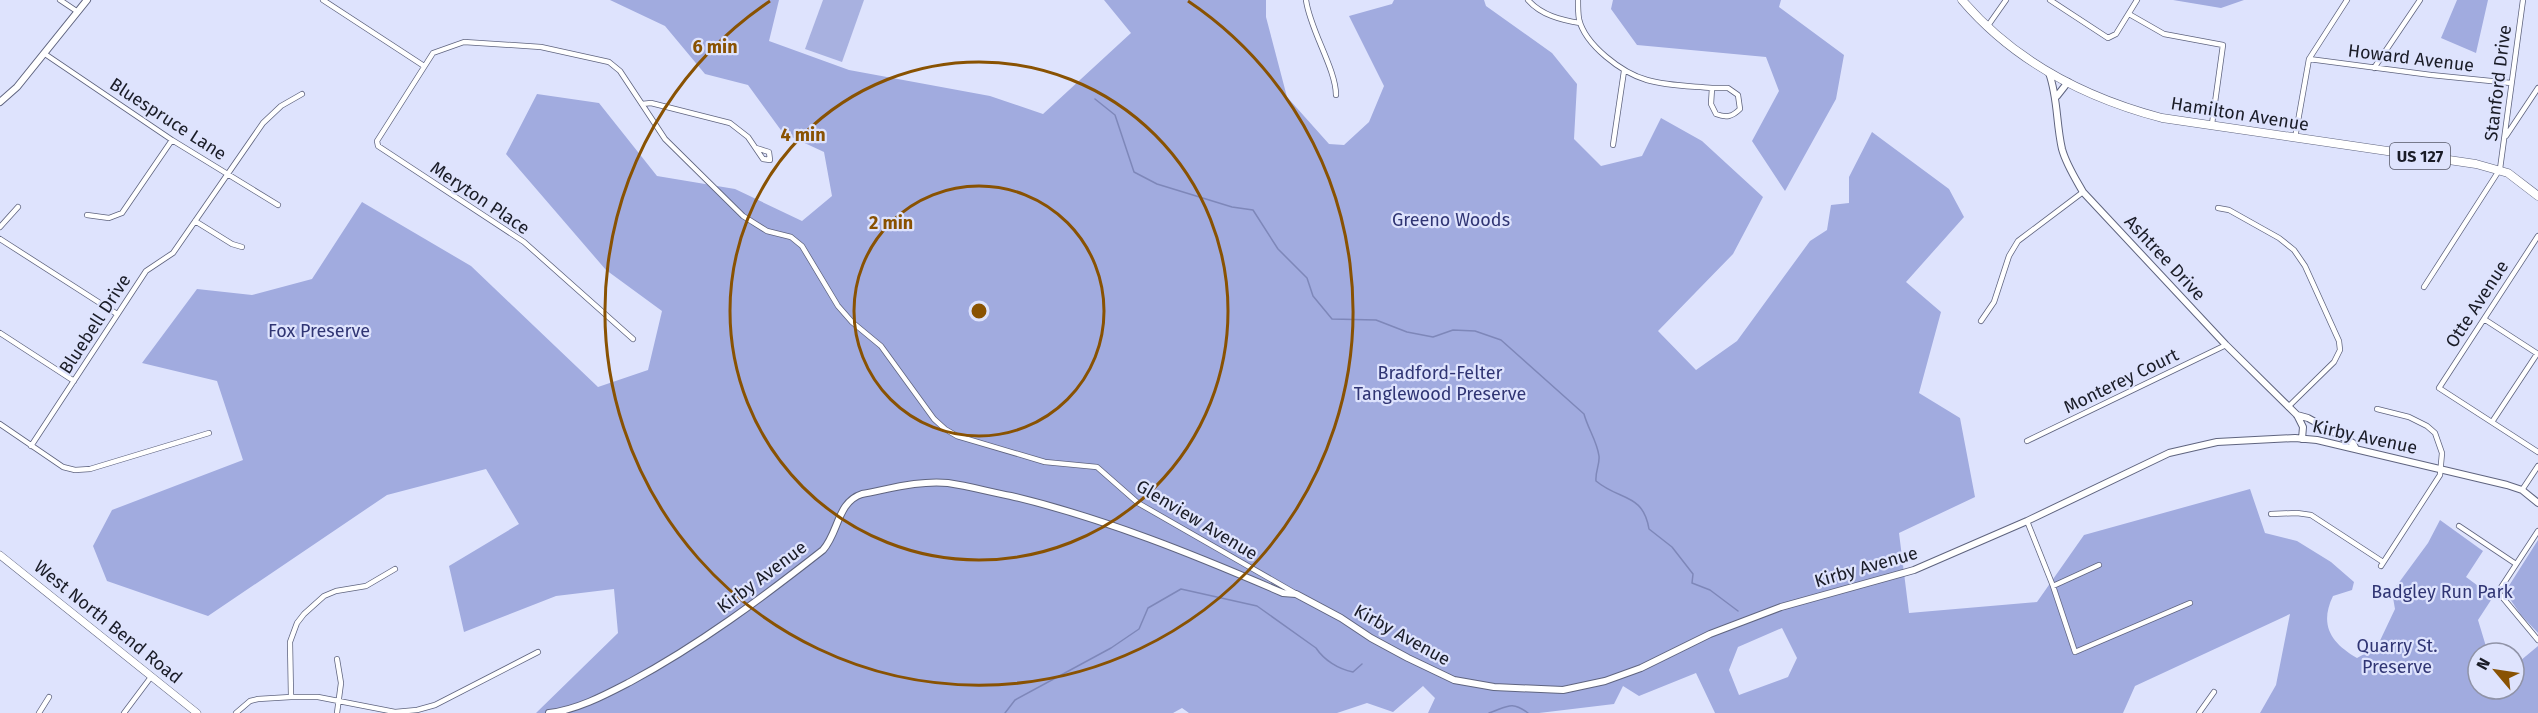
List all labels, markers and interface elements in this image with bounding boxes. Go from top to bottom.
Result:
street label: Stanford Drive [2480,24,2516,142]
text: 6 min [692,36,738,58]
street label: Howard Avenue [2347,39,2475,77]
street label: Bluespruce Lane [105,73,231,165]
street label: Hamilton Avenue [2169,92,2311,136]
text: 4 min [780,124,826,146]
road number: US 127 [2390,143,2450,169]
street label: Meryton Place [426,157,534,239]
park label: Greeno Woods [1392,209,1510,231]
street label: Ashtree Drive [2120,211,2210,305]
text: 2 min [869,212,913,234]
street label: Otte Avenue [2441,256,2513,352]
street label: Bluebell Drive [55,270,135,378]
centre of rings [969,301,989,321]
park label: Fox Preserve [268,320,370,342]
street label: Monterey Court [2060,343,2182,418]
park label: Bradford-Felter Tanglewood Preserve [1354,362,1526,405]
street label: Kirby Avenue [2311,415,2419,459]
street label: Glenview Avenue [1132,475,1262,565]
street label: Kirby Avenue [713,536,811,618]
street label: Kirby Avenue [1812,542,1920,592]
street label: West North Bend Road [30,556,186,688]
park label: Badgley Run Park [2371,581,2514,603]
street label: Kirby Avenue [1350,600,1454,670]
park label: Quarry St. Preserve [2357,635,2437,678]
north arrow [2466,641,2526,701]
text: N [2472,655,2494,673]

